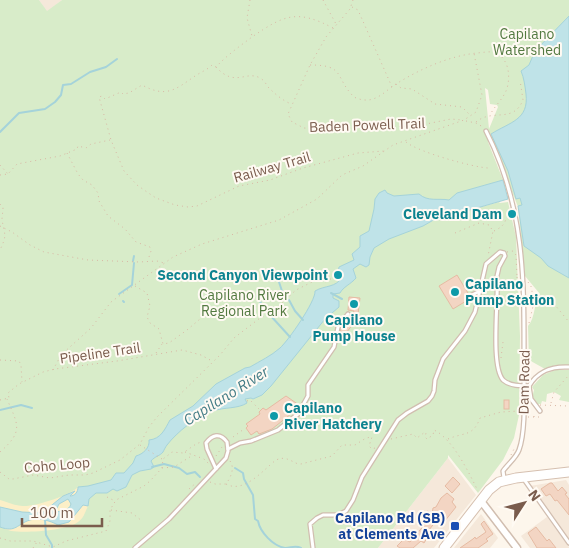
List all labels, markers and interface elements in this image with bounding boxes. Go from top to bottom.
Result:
park label: Capilano Watershed [493,25,561,59]
street label: Baden Powell Trail [309,114,426,136]
street label: Railway Trail [231,147,313,187]
place label: Cleveland Dam [403,205,502,223]
marker: Cleveland Dam [506,208,518,220]
place label: Second Canyon Viewpoint [157,266,328,284]
marker: Second Canyon Viewpoint [332,269,344,281]
place label: Capilano Pump Station [465,275,554,309]
park label: Capilano River Regional Park [199,286,289,320]
marker: Capilano Pump Station [449,286,461,298]
marker: Capilano Pump House [348,298,360,310]
place label: Capilano Pump House [312,311,396,345]
street label: Pipeline Trail [58,338,142,368]
street label: Dam Road [514,350,534,414]
water label: Capilano River [180,362,272,429]
place label: Capilano River Hatchery [284,399,382,433]
marker: Capilano River Hatchery [268,410,280,422]
street label: Coho Loop [23,453,91,477]
north arrow [499,478,549,528]
text: N [524,486,545,505]
scale bar [22,496,102,528]
text: 100 m [30,503,74,522]
place label: Capilano Rd (SB) at Clements Ave [335,509,445,543]
marker: Capilano Rd (SB) at Clements Ave [449,520,461,532]

